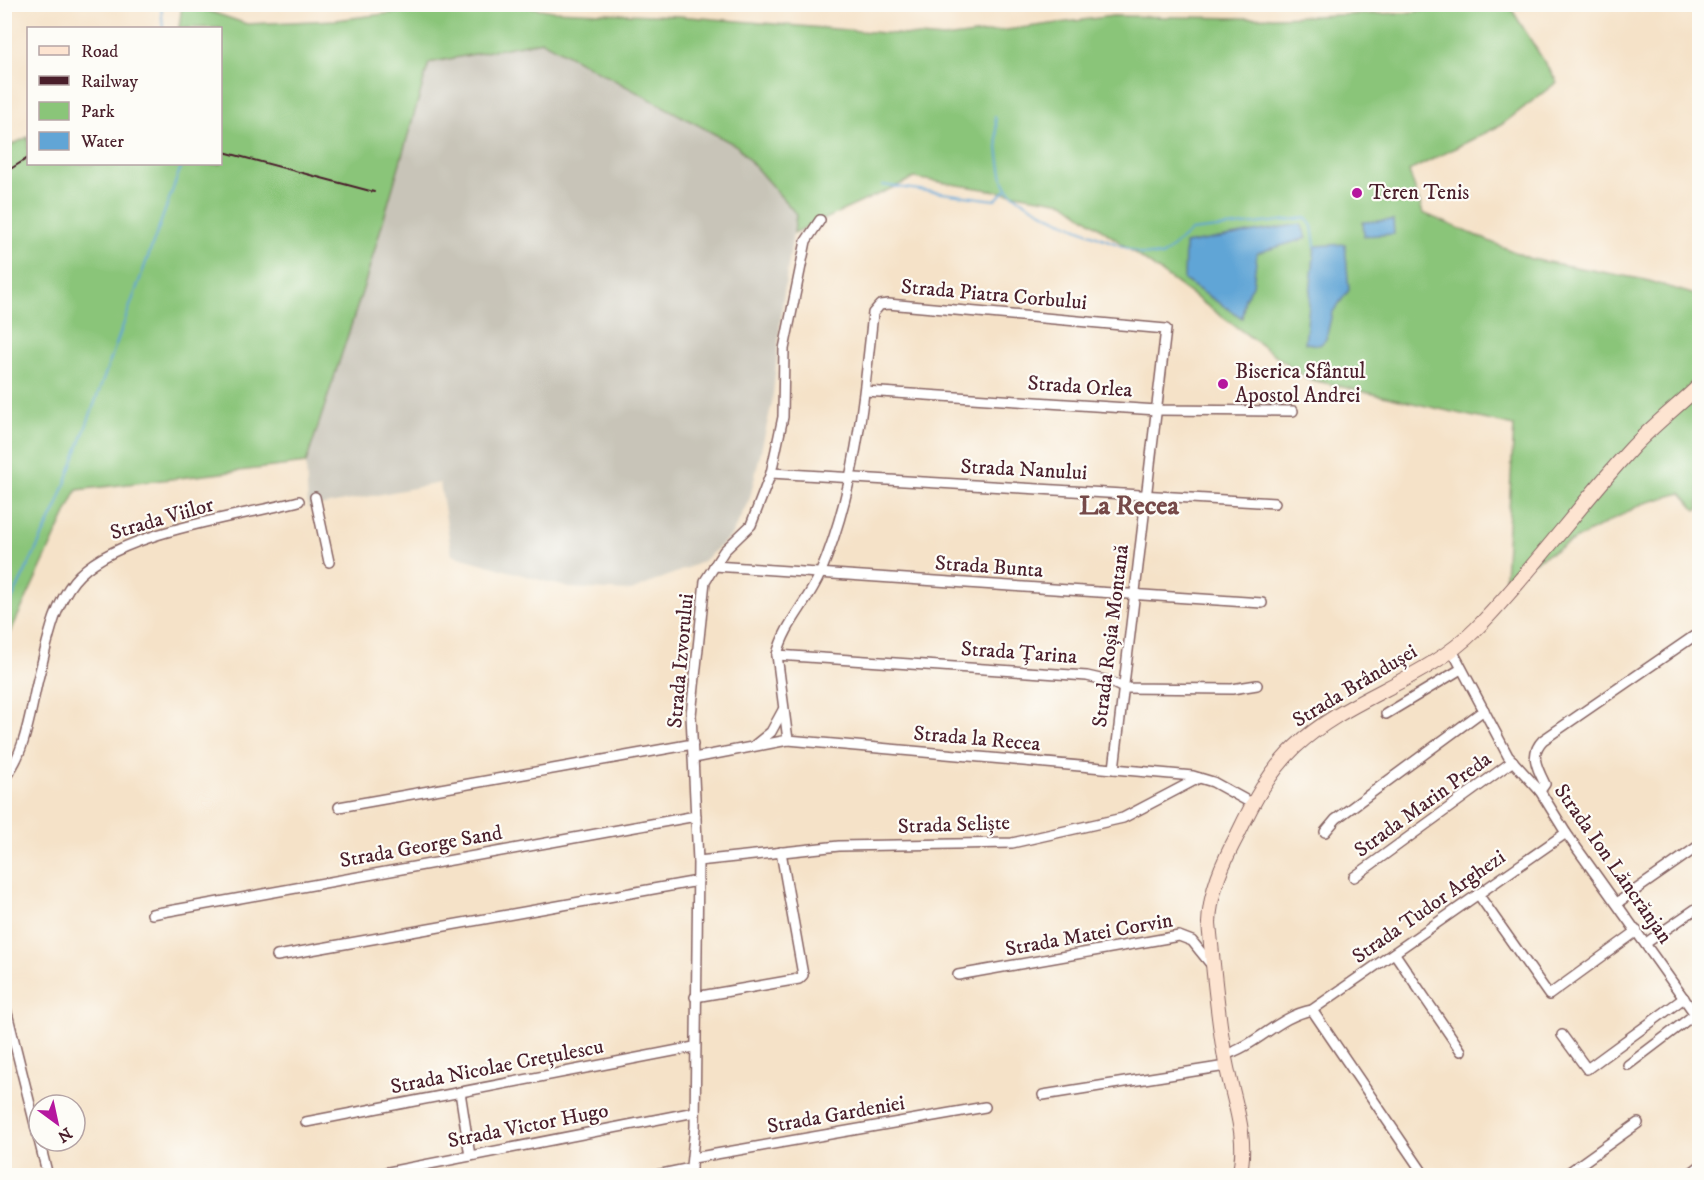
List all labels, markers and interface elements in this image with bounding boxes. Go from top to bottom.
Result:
legend [27,27,222,165]
text: Road [81,41,118,63]
text: Railway [81,71,139,93]
text: Park [81,101,115,123]
text: Water [80,131,124,153]
place label: Teren Tenis [1369,180,1469,206]
marker: Teren Tenis [1350,186,1364,200]
street label: Strada Piatra Corbului [900,274,1088,316]
place label: Biserica Sfântul Apostol Andrei [1235,359,1366,409]
street label: Strada Orlea [1027,370,1133,404]
marker: Biserica Sfântul Apostol Andrei [1216,377,1230,391]
street label: Strada Nanului [960,454,1088,486]
district label: La Recea [1079,489,1180,523]
street label: Strada Viilor [107,492,217,546]
street label: Strada Roșia Montană [1087,543,1135,729]
street label: Strada Bunta [934,550,1044,584]
street label: Strada Izvorului [662,593,700,729]
street label: Strada Țarina [960,636,1078,670]
street label: Strada Brândușei [1288,639,1422,733]
street label: Strada la Recea [912,721,1042,758]
street label: Strada Marin Preda [1349,746,1497,864]
street label: Strada Ion Lăncrănjan [1548,779,1678,949]
street label: Strada Seliște [897,810,1011,840]
street label: Strada George Sand [338,820,505,874]
street label: Strada Tudor Arghezi [1347,844,1511,970]
street label: Strada Matei Corvin [1003,907,1175,963]
street label: Strada Nicolae Crețulescu [388,1034,606,1100]
street label: Strada Gardeniei [765,1090,907,1140]
north arrow [27,1093,87,1153]
street label: Strada Victor Hugo [446,1098,610,1154]
text: N [54,1123,76,1147]

